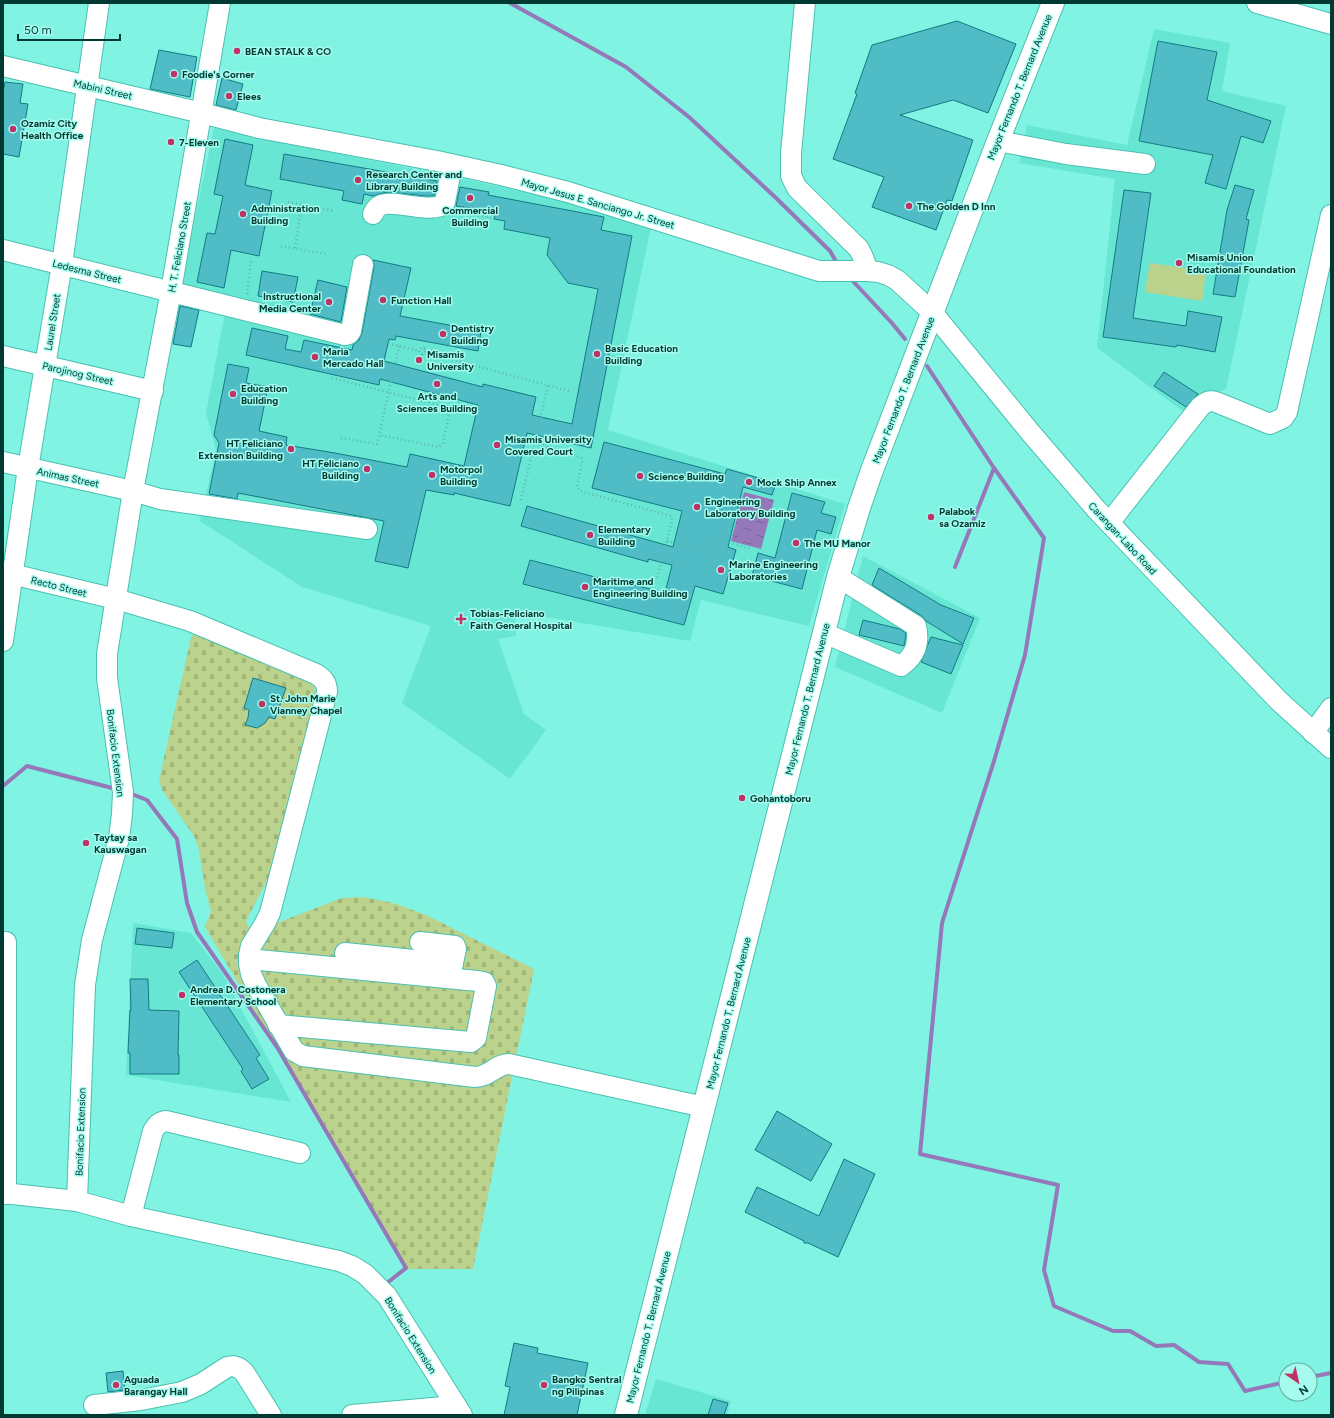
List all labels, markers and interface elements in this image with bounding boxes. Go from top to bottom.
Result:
street label: Mayor Fernando T. Bernard Avenue [984,12,1055,162]
scale bar [18,16,120,42]
text: 50 m [24,23,52,37]
place label: BEAN STALK & CO [245,45,331,58]
marker: BEAN STALK & CO [232,46,242,56]
place label: Foodie's Corner [182,68,255,81]
marker: Foodie's Corner [169,69,179,79]
street label: Mabini Street [72,76,134,103]
place label: Elees [237,90,261,103]
marker: Elees [224,91,234,101]
place label: Ozamiz City Health Office [21,117,84,142]
marker: Ozamiz City Health Office [8,124,18,134]
place label: 7-Eleven [179,136,219,149]
marker: 7-Eleven [166,137,176,147]
place label: Research Center and Library Building [366,168,462,193]
marker: Research Center and Library Building [353,175,363,185]
street label: Mayor Jesus E. Sanciango Jr. Street [520,175,676,232]
marker: Commercial Building [465,193,475,203]
street label: H. T. Feliciano Street [165,200,194,294]
place label: The Golden D Inn [917,200,996,213]
marker: The Golden D Inn [904,201,914,211]
place label: Administration Building [251,202,320,227]
place label: Commercial Building [442,204,498,229]
marker: Administration Building [238,209,248,219]
place label: Misamis Union Educational Foundation [1187,251,1296,276]
street label: Ledesma Street [51,257,123,286]
marker: Misamis Union Educational Foundation [1174,258,1184,268]
place label: Instructional Media Center [259,290,321,315]
street label: Laurel Street [42,293,63,351]
place label: Function Hall [391,294,452,307]
marker: Function Hall [378,295,388,305]
marker: Instructional Media Center [324,297,334,307]
street label: Mayor Fernando T. Bernard Avenue [869,314,938,465]
place label: Dentistry Building [451,322,494,347]
marker: Dentistry Building [438,329,448,339]
place label: Basic Education Building [605,342,678,367]
place label: Maria Mercado Hall [323,345,384,370]
place label: Misamis University [427,348,474,373]
marker: Basic Education Building [592,349,602,359]
marker: Maria Mercado Hall [310,352,320,362]
marker: Misamis University [414,355,424,365]
street label: Parojinog Street [41,359,115,388]
marker: Arts and Sciences Building [432,379,442,389]
place label: Education Building [241,382,288,407]
marker: Education Building [228,389,238,399]
place label: Arts and Sciences Building [397,390,477,415]
place label: Misamis University Covered Court [505,433,592,458]
place label: HT Feliciano Extension Building [198,437,283,462]
marker: Misamis University Covered Court [492,440,502,450]
marker: HT Feliciano Extension Building [286,444,296,454]
place label: HT Feliciano Building [302,457,359,482]
place label: Motorpol Building [440,463,482,488]
marker: HT Feliciano Building [362,464,372,474]
street label: Animas Street [36,465,100,490]
marker: Motorpol Building [427,470,437,480]
place label: Science Building [648,470,724,483]
marker: Science Building [635,471,645,481]
place label: Mock Ship Annex [757,476,837,489]
marker: Mock Ship Annex [744,477,754,487]
place label: Engineering Laboratory Building [705,495,795,520]
street label: Carangan-Labo Road [1086,499,1160,577]
marker: Engineering Laboratory Building [692,502,702,512]
place label: Palabok sa Ozamiz [939,505,986,530]
marker: Palabok sa Ozamiz [926,512,936,522]
place label: Elementary Building [598,523,651,548]
marker: Elementary Building [585,530,595,540]
place label: The MU Manor [804,537,871,550]
marker: The MU Manor [791,538,801,548]
place label: Marine Engineering Laboratories [729,558,818,583]
marker: Marine Engineering Laboratories [716,565,726,575]
street label: Recto Street [30,573,88,600]
place label: Maritime and Engineering Building [593,575,688,600]
marker: Maritime and Engineering Building [580,582,590,592]
place label: Tobias-Feliciano Faith General Hospital [470,607,572,632]
marker: Tobias-Feliciano Faith General Hospital [455,613,467,625]
street label: Mayor Fernando T. Bernard Avenue [782,621,833,776]
place label: St. John Marie Vianney Chapel [270,692,342,717]
marker: St. John Marie Vianney Chapel [257,699,267,709]
street label: Bonifacio Extension [104,708,127,798]
place label: Gohantoboru [750,792,811,805]
marker: Gohantoboru [737,793,747,803]
place label: Taytay sa Kauswagan [94,831,147,856]
marker: Taytay sa Kauswagan [81,838,91,848]
street label: Mayor Fernando T. Bernard Avenue [703,935,754,1090]
place label: Andrea D. Costonera Elementary School [190,983,285,1008]
marker: Andrea D. Costonera Elementary School [177,990,187,1000]
street label: Bonifacio Extension [72,1087,89,1176]
street label: Mayor Fernando T. Bernard Avenue [623,1249,674,1404]
street label: Bonifacio Extension [382,1294,440,1377]
north arrow [1278,1362,1318,1402]
place label: Aguada Barangay Hall [124,1373,187,1398]
place label: Bangko Sentral ng Pilipinas [552,1373,621,1398]
marker: Aguada Barangay Hall [111,1380,121,1390]
marker: Bangko Sentral ng Pilipinas [539,1380,549,1390]
text: N [1296,1382,1310,1398]

